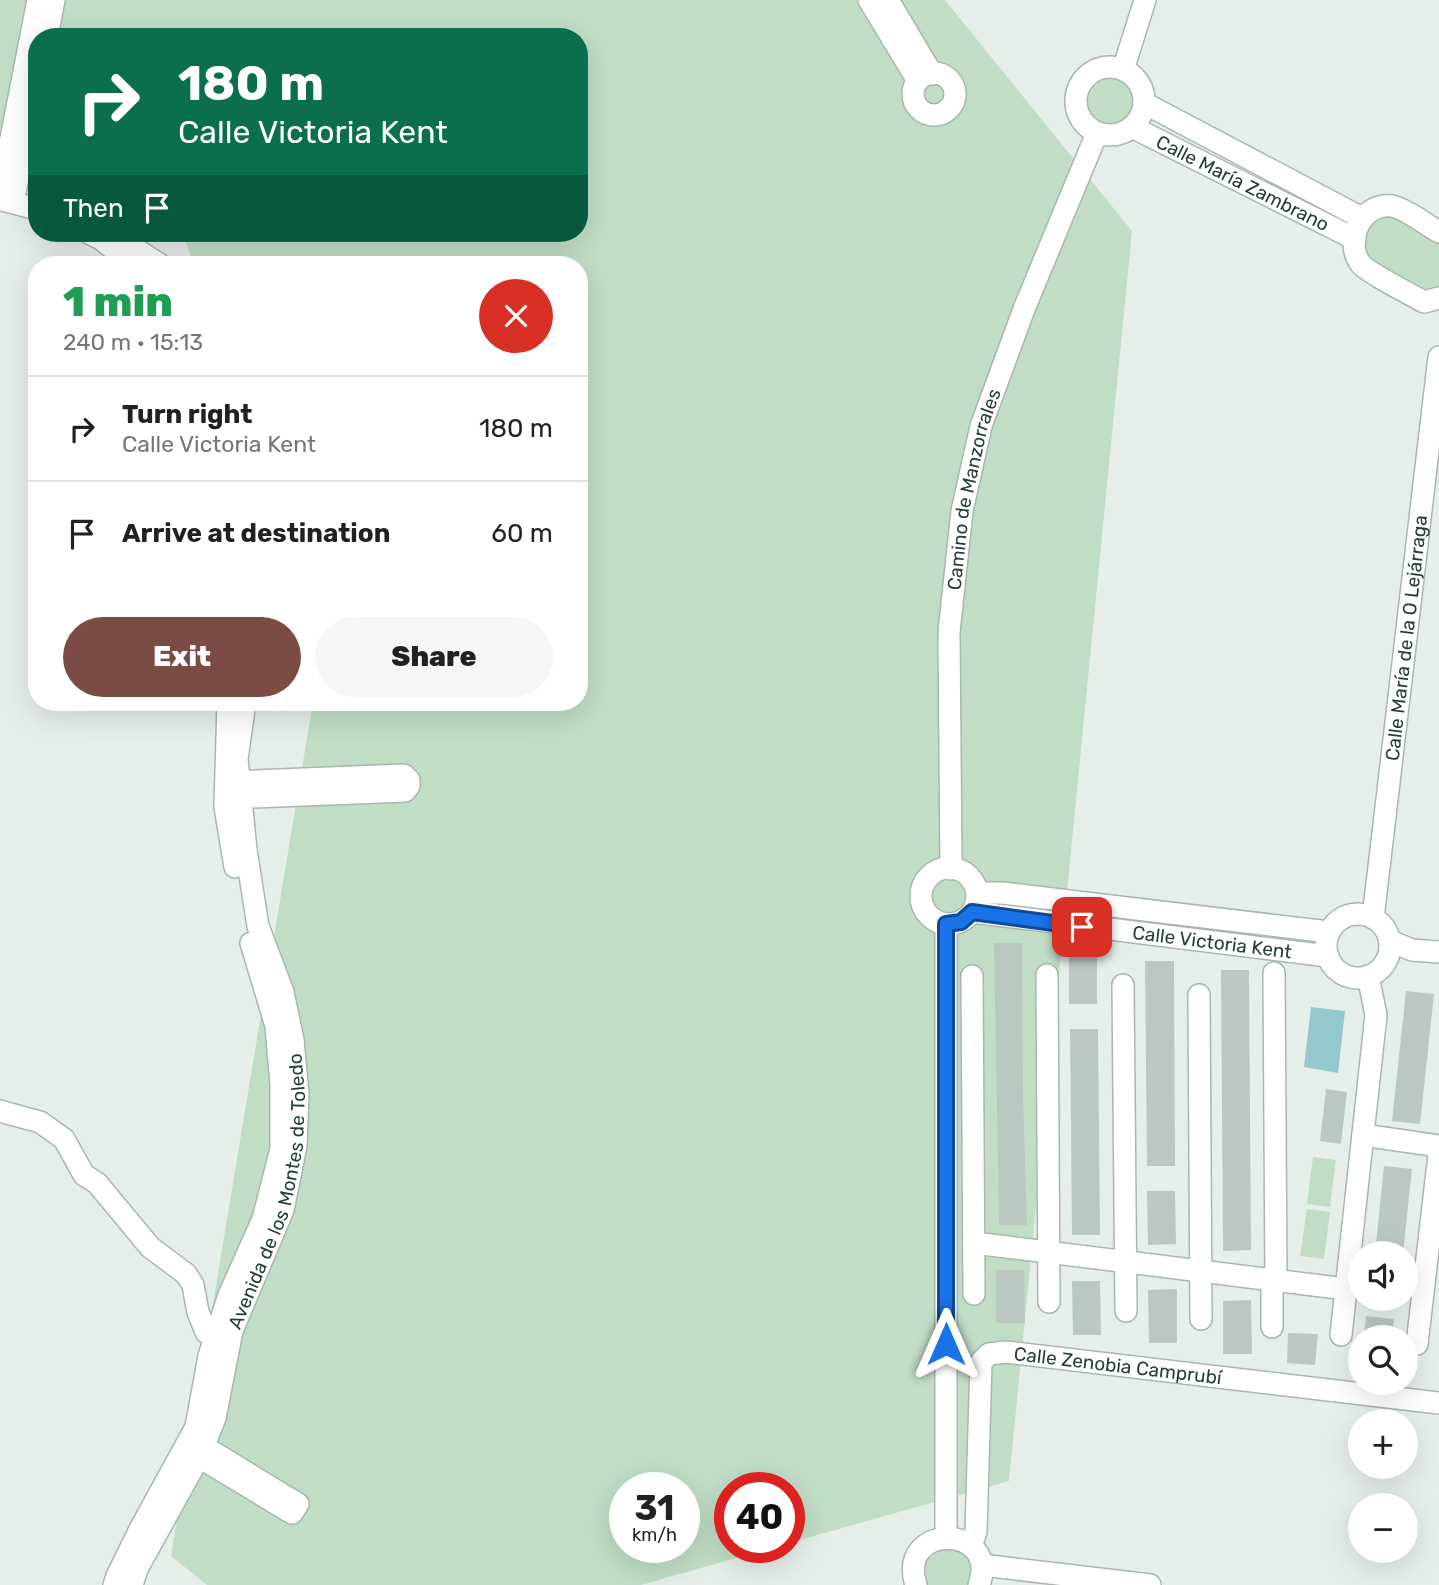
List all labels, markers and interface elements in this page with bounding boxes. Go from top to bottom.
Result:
text: 180 m [178,54,324,112]
icon: right [63,56,154,147]
text: Calle Victoria Kent [178,113,448,151]
street label: Calle María Zambrano [1152,130,1333,236]
icon: arrive [138,189,176,227]
text: Then [63,193,124,224]
text: 1 min [63,277,173,327]
button: close [479,279,553,353]
text: 240 m · 15:13 [63,328,203,356]
street label: Camino de Manzorrales [943,386,1006,591]
text: Turn right [122,399,252,430]
icon: right [63,410,101,448]
text: 180 m [479,413,553,444]
text: Calle Victoria Kent [122,430,316,458]
street label: Calle María de la O Lejárraga [1381,514,1432,762]
icon: arrive [63,515,101,553]
text: Arrive at destination [122,518,390,549]
text: 60 m [491,518,553,549]
button: Exit [63,617,301,697]
button: Share [315,617,553,697]
pin [1052,897,1112,957]
icon: arrive [1063,908,1101,946]
street label: Calle Victoria Kent [1131,921,1294,963]
street label: Avenida de los Montes de Toledo [223,1052,310,1332]
map controls [1348,1241,1418,1563]
button: sound [1348,1241,1418,1311]
position arrow [909,1307,983,1381]
button: search [1348,1325,1418,1395]
street label: Calle Zenobia Camprubí [1013,1342,1224,1389]
button: + [1348,1409,1418,1479]
speed limit sign: 40 [714,1472,805,1563]
text: 31 [635,1487,674,1529]
button: − [1348,1493,1418,1563]
text: km/h [632,1524,677,1546]

